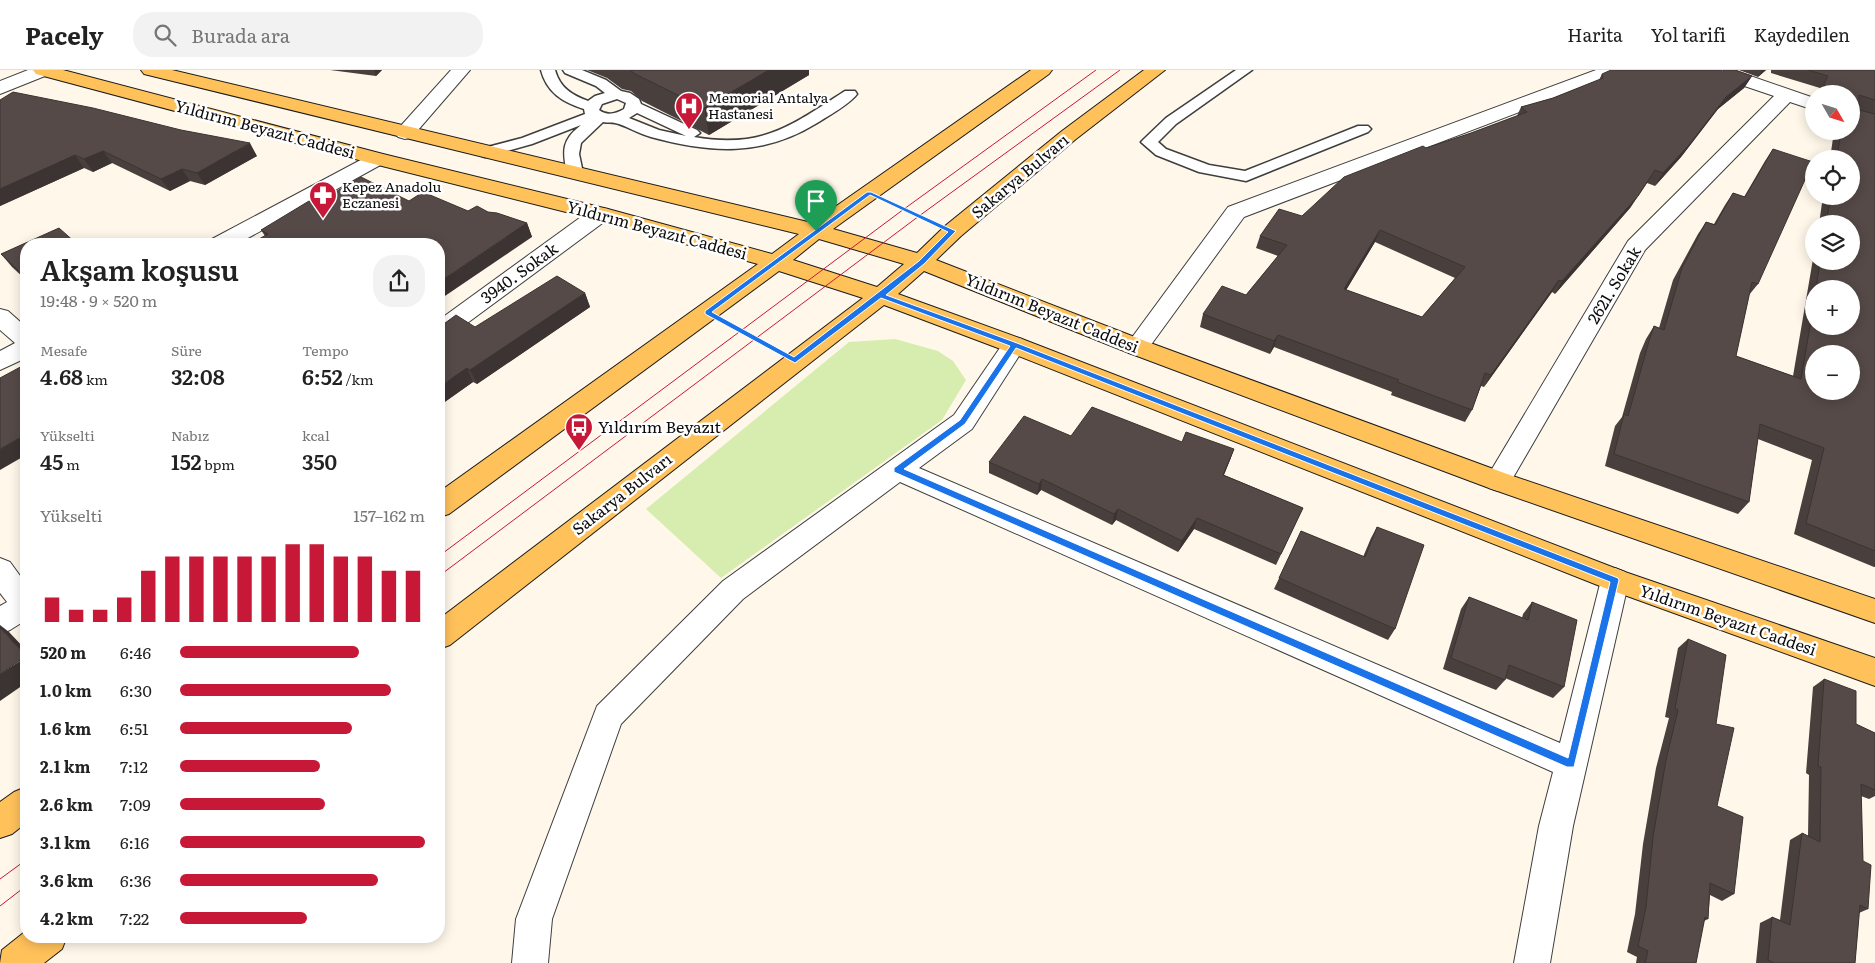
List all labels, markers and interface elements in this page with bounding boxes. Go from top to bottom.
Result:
search box [133,12,483,57]
text: Pacely [25,17,103,52]
icon: search [151,21,179,49]
text: Burada ara [191,21,290,49]
text: Harita [1567,21,1623,48]
text: Yol tarifi [1651,21,1726,48]
text: Kaydedilen [1754,21,1850,48]
north arrow [1805,85,1860,140]
map controls [1805,85,1860,400]
place label: Memorial Antalya Hastanesi [708,87,829,123]
hospital icon: Memorial Antalya Hastanesi [674,91,704,130]
street label: Yıldırım Beyazıt Caddesi [173,92,358,164]
street label: Sakarya Bulvarı [965,127,1073,223]
button: locate [1805,150,1860,205]
place label: Kepez Anadolu Eczanesi [342,176,441,212]
pharmacy icon: Kepez Anadolu Eczanesi [308,180,338,219]
pin [795,180,837,231]
icon: arrive [802,187,830,215]
street label: Yıldırım Beyazıt Caddesi [565,193,750,265]
button: layers [1805,215,1860,270]
street label: 3940. Sokak [475,236,562,308]
street label: 2621. Sokak [1581,241,1646,328]
text: Akşam koşusu [40,248,239,290]
button: share [373,255,425,307]
street label: Yıldırım Beyazıt Caddesi [962,266,1143,358]
button: + [1805,280,1860,335]
text: 19:48 · 9 × 520 m [40,288,157,312]
text: Mesafe [40,340,87,360]
text: Süre [171,340,202,360]
text: Tempo [302,340,349,360]
button: − [1805,345,1860,400]
text: 4.68 [40,360,83,391]
text: 32:08 [171,360,225,391]
text: 6:52 [302,360,343,391]
text: km [83,369,108,389]
text: /km [343,369,374,389]
bus stop icon: Yıldırım Beyazıt [564,412,594,451]
place label: Yıldırım Beyazıt [598,414,721,438]
text: Yükselti [40,425,95,445]
text: Nabız [171,425,209,445]
text: kcal [302,425,330,445]
text: 45 [40,445,63,476]
text: 152 [171,445,202,476]
text: 350 [302,445,337,476]
street label: Sakarya Bulvarı [566,447,676,540]
text: m [63,454,80,474]
text: bpm [202,454,235,474]
text: Yükselti [40,503,102,527]
text: 157–162 m [353,503,425,527]
street label: Yıldırım Beyazıt Caddesi [1637,578,1820,661]
text: 520 m [40,640,86,664]
text: 6:46 [120,640,151,664]
text: 1.0 km [40,678,92,702]
text: 6:30 [120,678,152,702]
text: 1.6 km [40,716,91,740]
text: 6:51 [120,716,149,740]
text: 2.1 km [40,754,90,778]
text: 7:12 [120,754,148,778]
text: 2.6 km [40,792,93,816]
text: 7:09 [120,792,151,816]
text: 3.1 km [40,830,91,854]
text: 6:16 [120,830,149,854]
text: 3.6 km [40,868,93,892]
text: 6:36 [120,868,151,892]
text: 4.2 km [40,906,93,930]
text: 7:22 [120,906,149,930]

